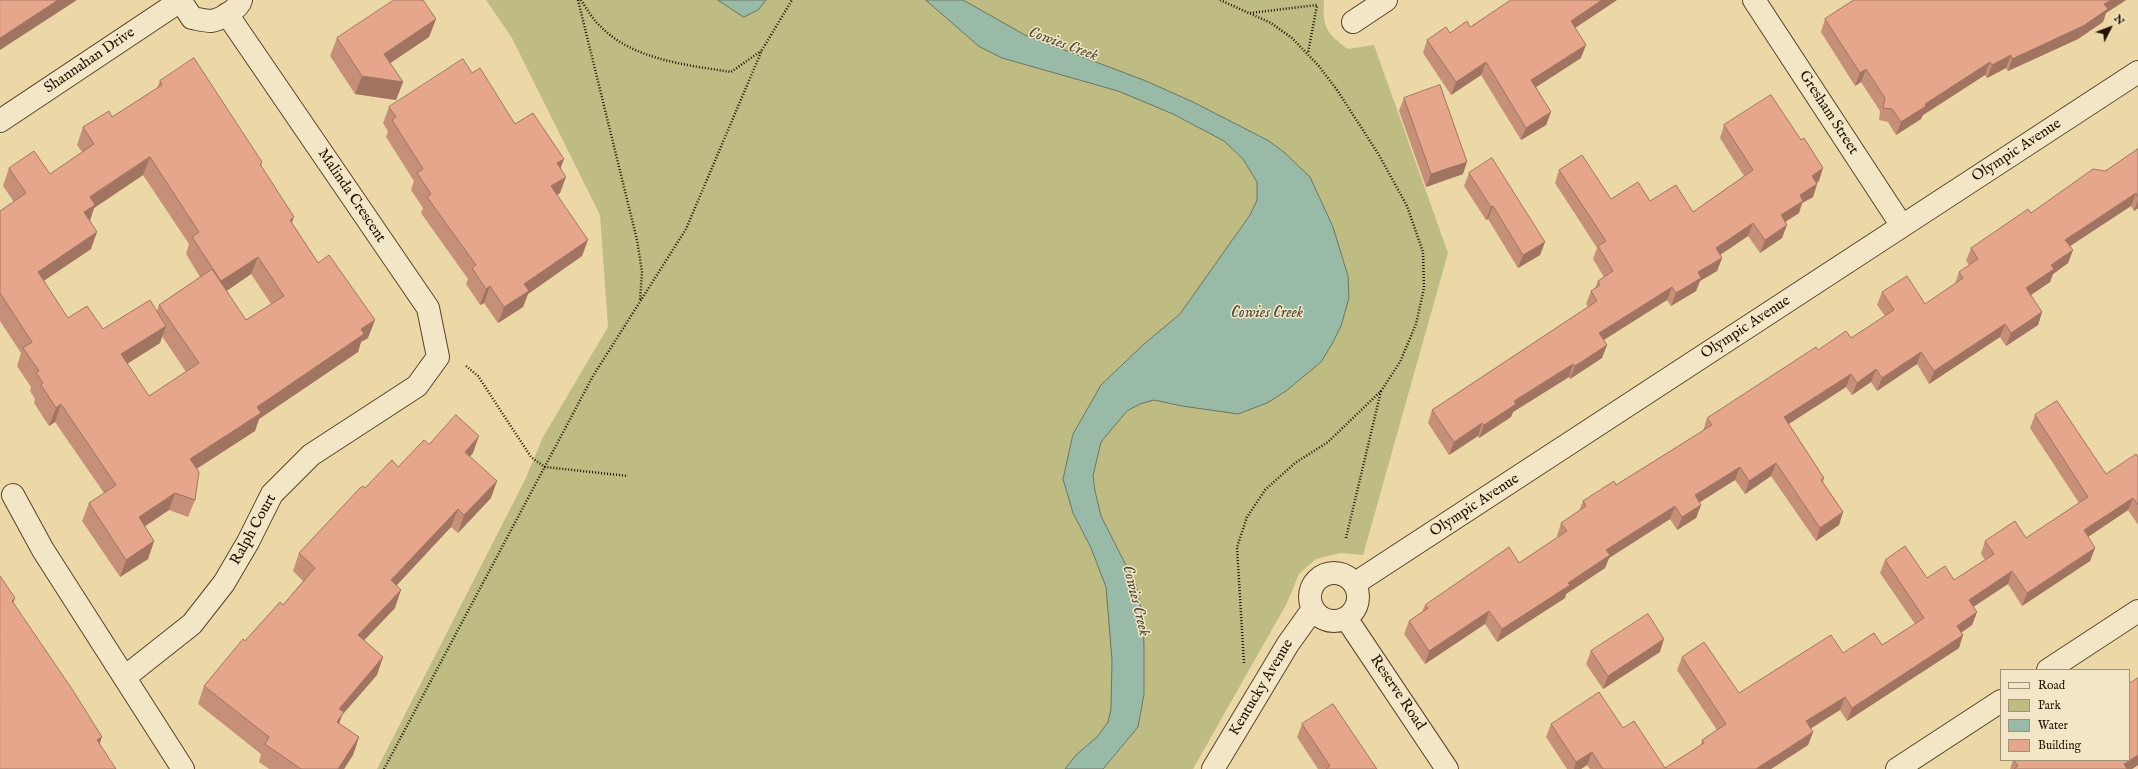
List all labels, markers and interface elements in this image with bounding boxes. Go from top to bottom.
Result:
north arrow [2090,8,2130,48]
text: N [2111,12,2127,28]
street label: Shannahan Drive [41,24,139,98]
water label: Cowies Creek [1026,24,1100,66]
street label: Gresham Street [1794,68,1862,158]
street label: Olympic Avenue [1969,115,2065,187]
street label: Malinda Crescent [313,146,389,246]
street label: Olympic Avenue [1698,292,1794,364]
water label: Cowies Creek [1231,304,1303,324]
street label: Olympic Avenue [1427,470,1523,542]
street label: Ralph Court [227,491,281,569]
water label: Cowies Creek [1117,564,1153,638]
street label: Kentucky Avenue [1226,636,1298,740]
street label: Reserve Road [1365,652,1429,734]
legend [2000,669,2130,761]
text: Road [2038,678,2065,693]
text: Park [2038,698,2061,713]
text: Water [2038,718,2068,733]
text: Building [2038,738,2081,753]

